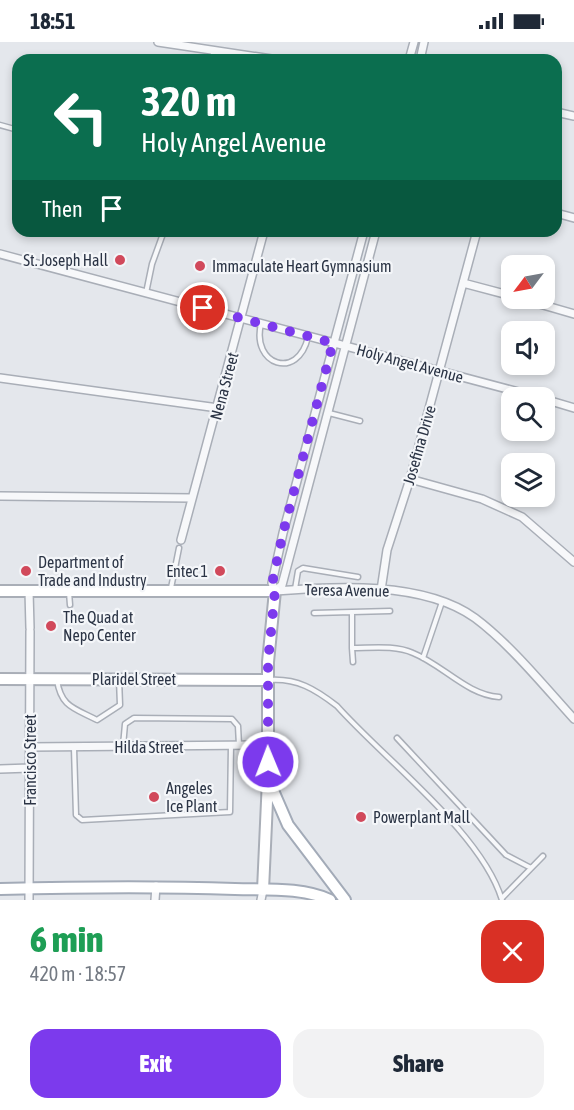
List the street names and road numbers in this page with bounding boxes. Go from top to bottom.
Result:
street label: Holy Angel Avenue [354,340,465,387]
street label: Nena Street [206,350,242,422]
street label: Josefina Drive [399,403,439,487]
street label: Teresa Avenue [304,580,390,600]
street label: Plaridel Street [92,670,177,688]
street label: Francisco Street [21,714,39,806]
street label: Hilda Street [114,738,184,756]

